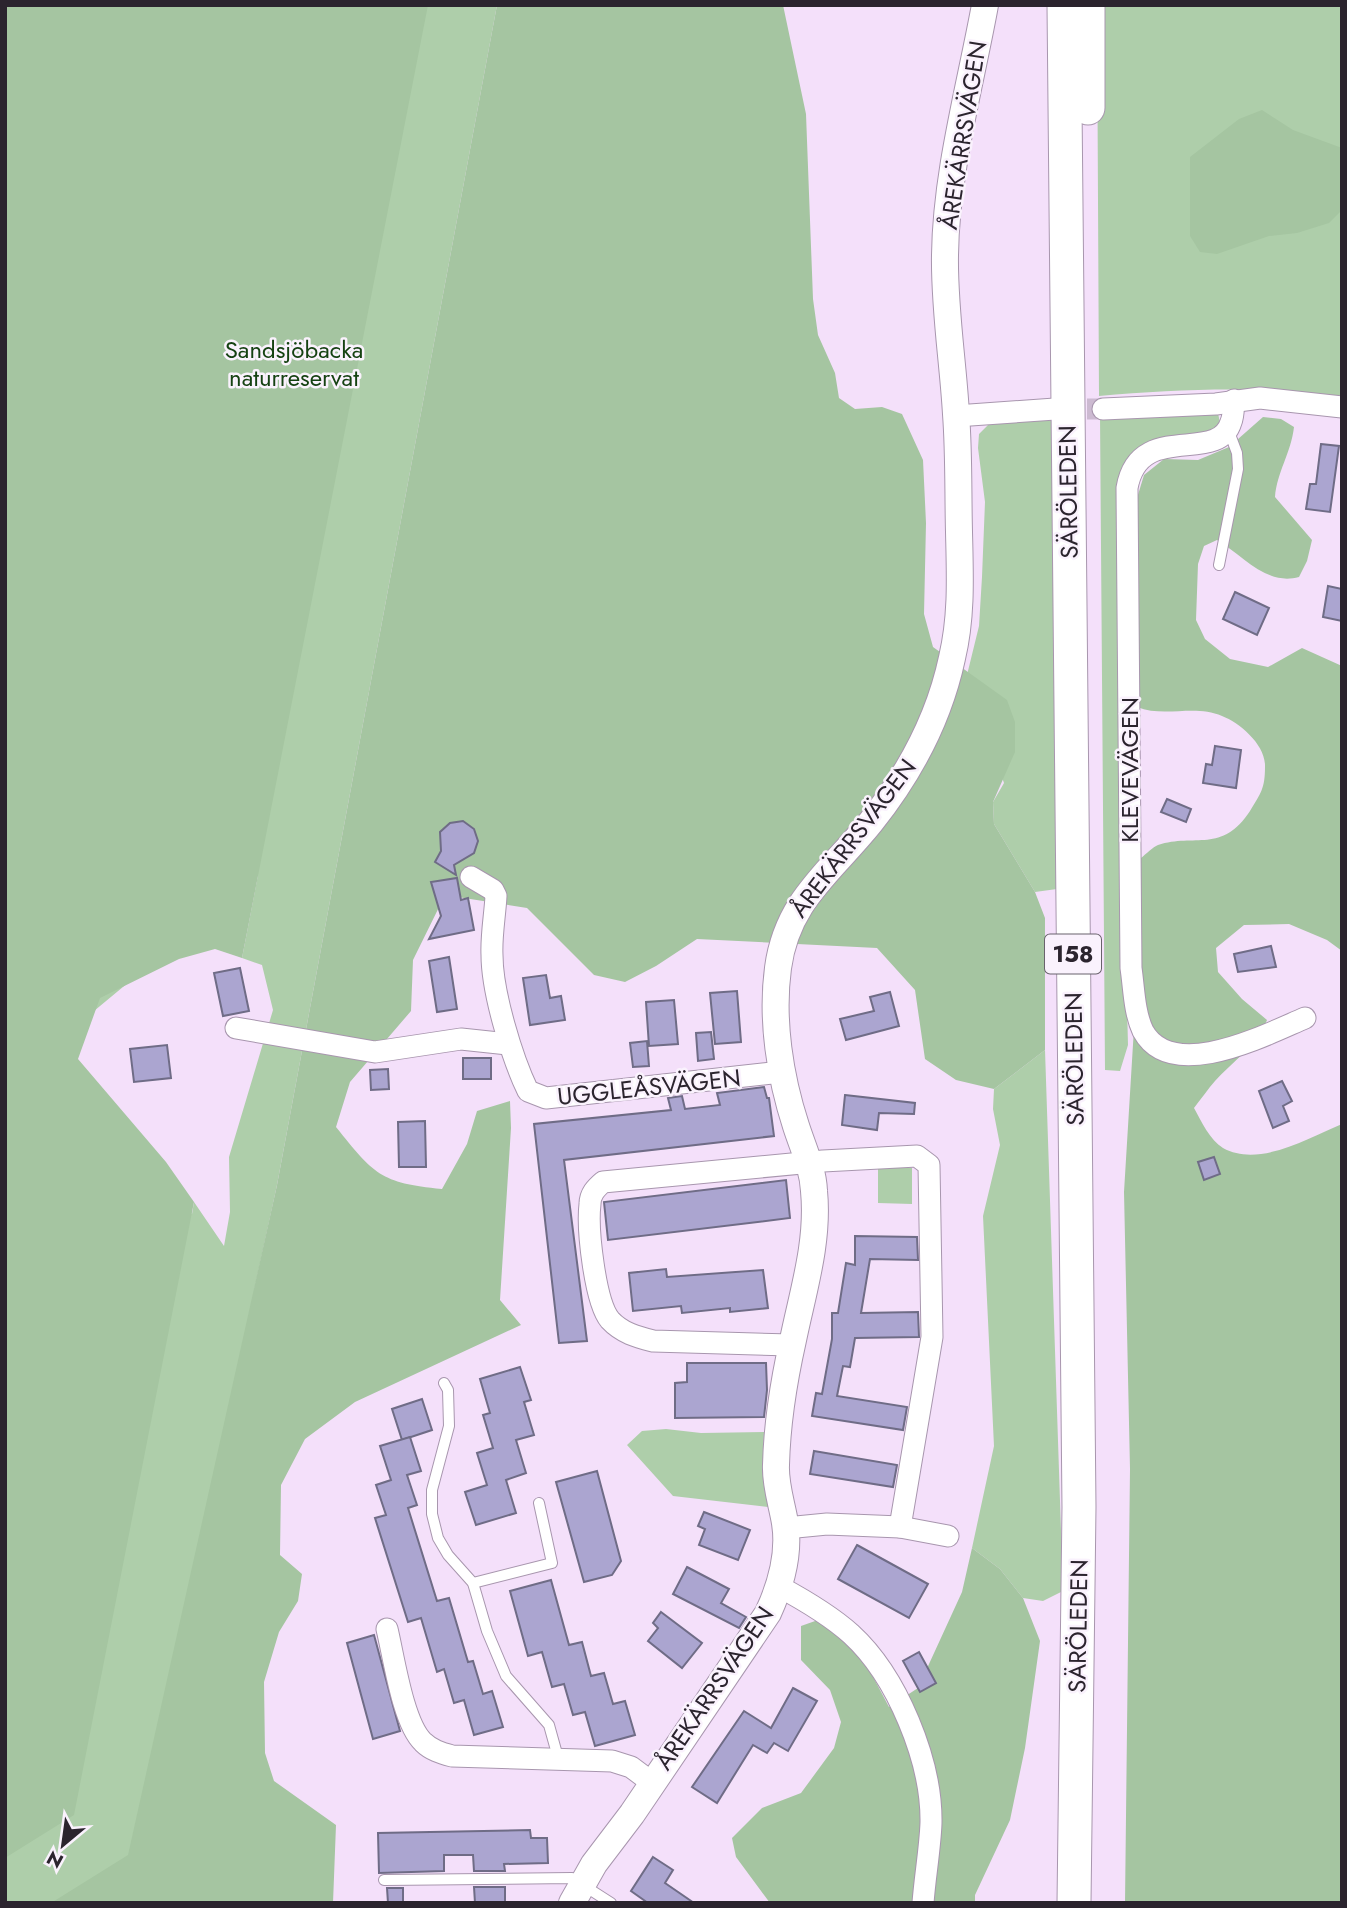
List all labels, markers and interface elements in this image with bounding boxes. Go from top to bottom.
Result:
street label: ÅREKÄRRSVÄGEN [931,38,995,232]
park label: Sandsjöbacka naturreservat [225,332,363,395]
street label: SÄRÖLEDEN [1049,425,1087,559]
street label: KLEVEVÄGEN [1112,697,1147,843]
street label: ÅREKÄRRSVÄGEN [782,751,924,925]
road number: 158 [1045,934,1101,973]
street label: SÄRÖLEDEN [1055,992,1093,1126]
street label: UGGLEÅSVÄGEN [556,1060,742,1114]
street label: SÄRÖLEDEN [1059,1559,1097,1693]
street label: ÅREKÄRRSVÄGEN [646,1599,782,1777]
north arrow [28,1810,98,1880]
text: N [42,1844,68,1875]

